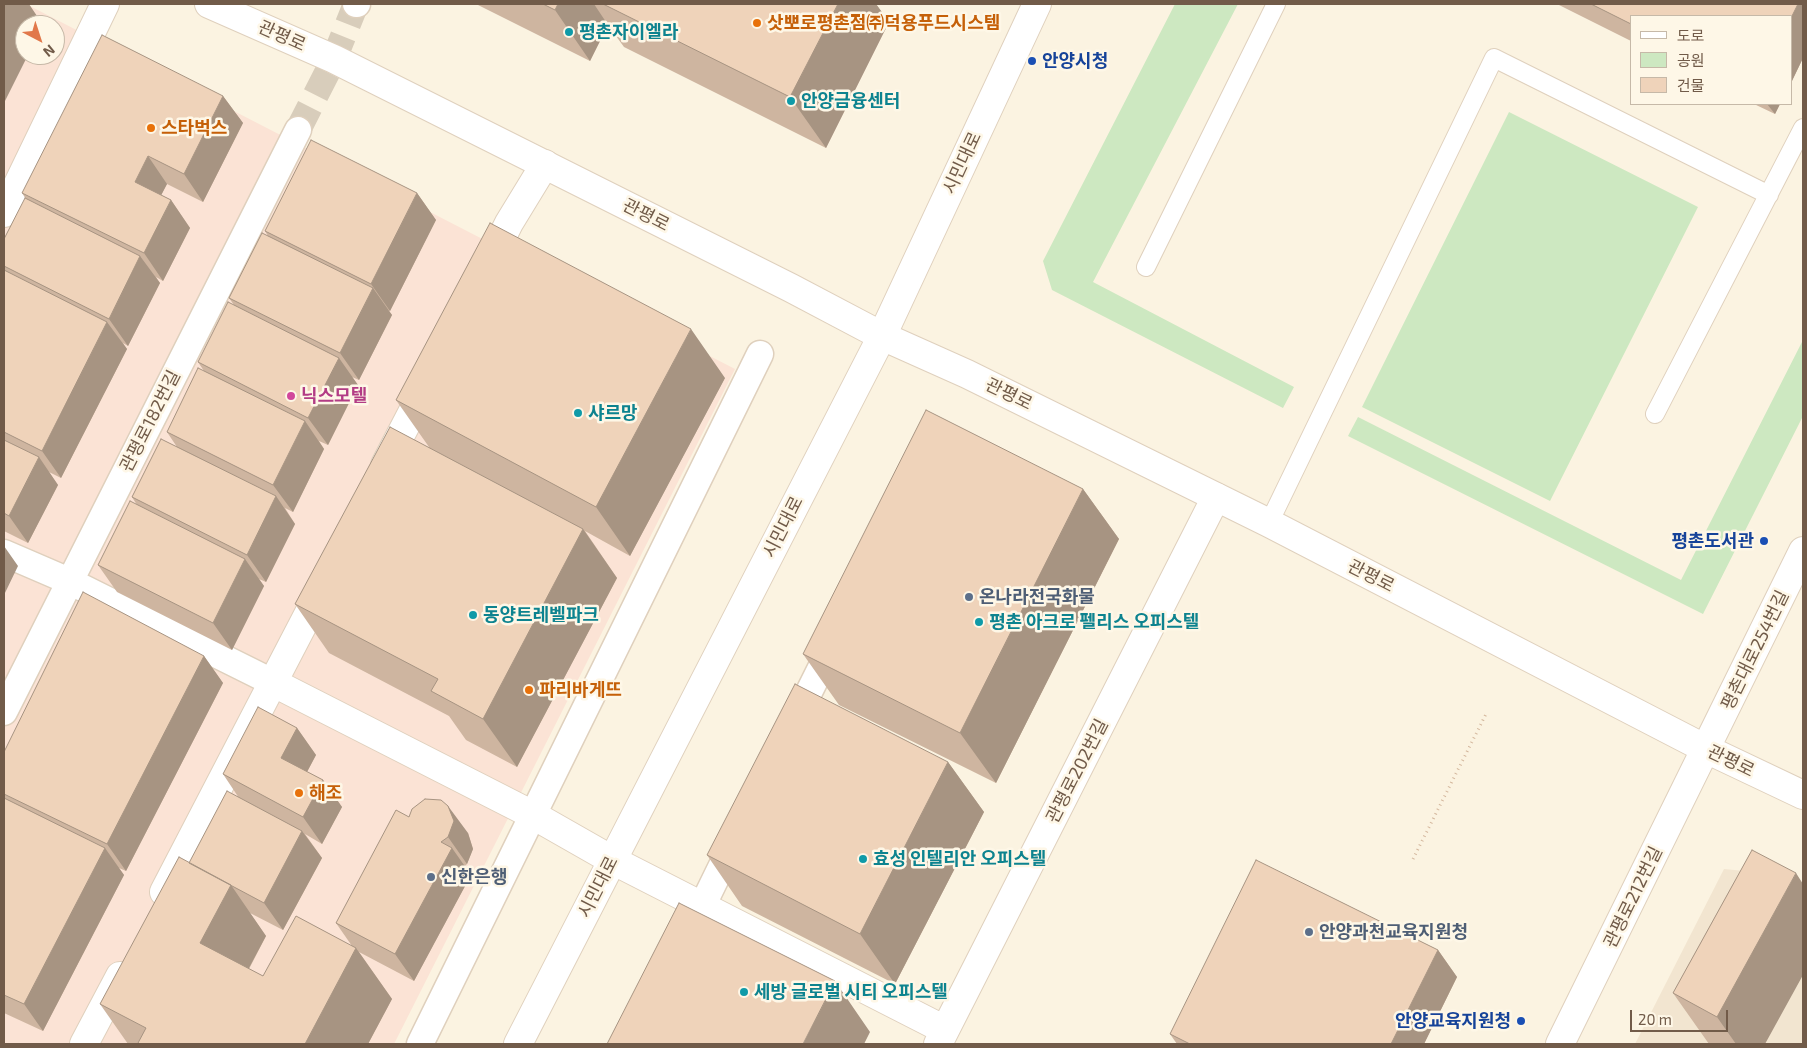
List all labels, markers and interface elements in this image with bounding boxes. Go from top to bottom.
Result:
place label: 삿뽀로평촌점㈜덕용푸드시스템 [767,12,1000,34]
north arrow [15,15,65,65]
legend [1630,15,1792,105]
street label: 관평로 [255,16,309,56]
marker: 삿뽀로평촌점㈜덕용푸드시스템 [751,17,763,29]
place label: 평촌자이엘라 [579,21,678,43]
marker: 평촌자이엘라 [563,26,575,38]
text: 도로 [1677,26,1705,44]
text: N [40,41,59,61]
place label: 안양시청 [1042,50,1108,72]
text: 공원 [1677,51,1705,69]
marker: 안양시청 [1026,55,1038,67]
text: 건물 [1677,76,1705,94]
place label: 안양금융센터 [801,90,900,112]
marker: 안양금융센터 [785,95,797,107]
place label: 스타벅스 [161,117,227,139]
marker: 스타벅스 [145,122,157,134]
street label: 시민대로 [938,128,986,198]
street label: 관평로 [619,194,673,236]
street label: 관평로182번길 [115,367,185,475]
street label: 관평로 [982,373,1036,415]
place label: 닉스모텔 [301,385,367,407]
marker: 닉스모텔 [285,390,297,402]
place label: 샤르망 [588,402,638,424]
marker: 샤르망 [572,407,584,419]
street label: 시민대로 [758,493,808,561]
place label: 평촌도서관 [1671,530,1754,552]
marker: 평촌도서관 [1758,535,1770,547]
street label: 관평로 [1344,555,1398,597]
place label: 온나라전국화물 [979,586,1095,608]
street label: 평촌대로254번길 [1717,587,1793,713]
marker: 온나라전국화물 [963,591,975,603]
place label: 동양트레벨파크 [483,604,599,626]
marker: 동양트레벨파크 [467,609,479,621]
place label: 평촌 아크로 펠리스 오피스텔 [989,611,1199,633]
marker: 평촌 아크로 펠리스 오피스텔 [973,616,985,628]
place label: 파리바게뜨 [539,679,622,701]
marker: 파리바게뜨 [523,684,535,696]
street label: 관평로202번길 [1042,715,1112,827]
street label: 관평로 [1704,740,1758,782]
place label: 해조 [309,782,342,804]
marker: 해조 [293,787,305,799]
street label: 관평로212번길 [1599,843,1667,951]
place label: 효성 인텔리안 오피스텔 [873,848,1046,870]
street label: 시민대로 [573,853,623,921]
marker: 효성 인텔리안 오피스텔 [857,853,869,865]
place label: 신한은행 [441,866,507,888]
marker: 신한은행 [425,871,437,883]
place label: 안양과천교육지원청 [1319,921,1468,943]
marker: 안양과천교육지원청 [1303,926,1315,938]
place label: 세방 글로벌 시티 오피스텔 [754,981,948,1003]
marker: 세방 글로벌 시티 오피스텔 [738,986,750,998]
scale bar [1632,1000,1730,1032]
place label: 안양교육지원청 [1395,1010,1511,1032]
text: 20 m [1638,1010,1672,1028]
marker: 안양교육지원청 [1515,1015,1527,1027]

